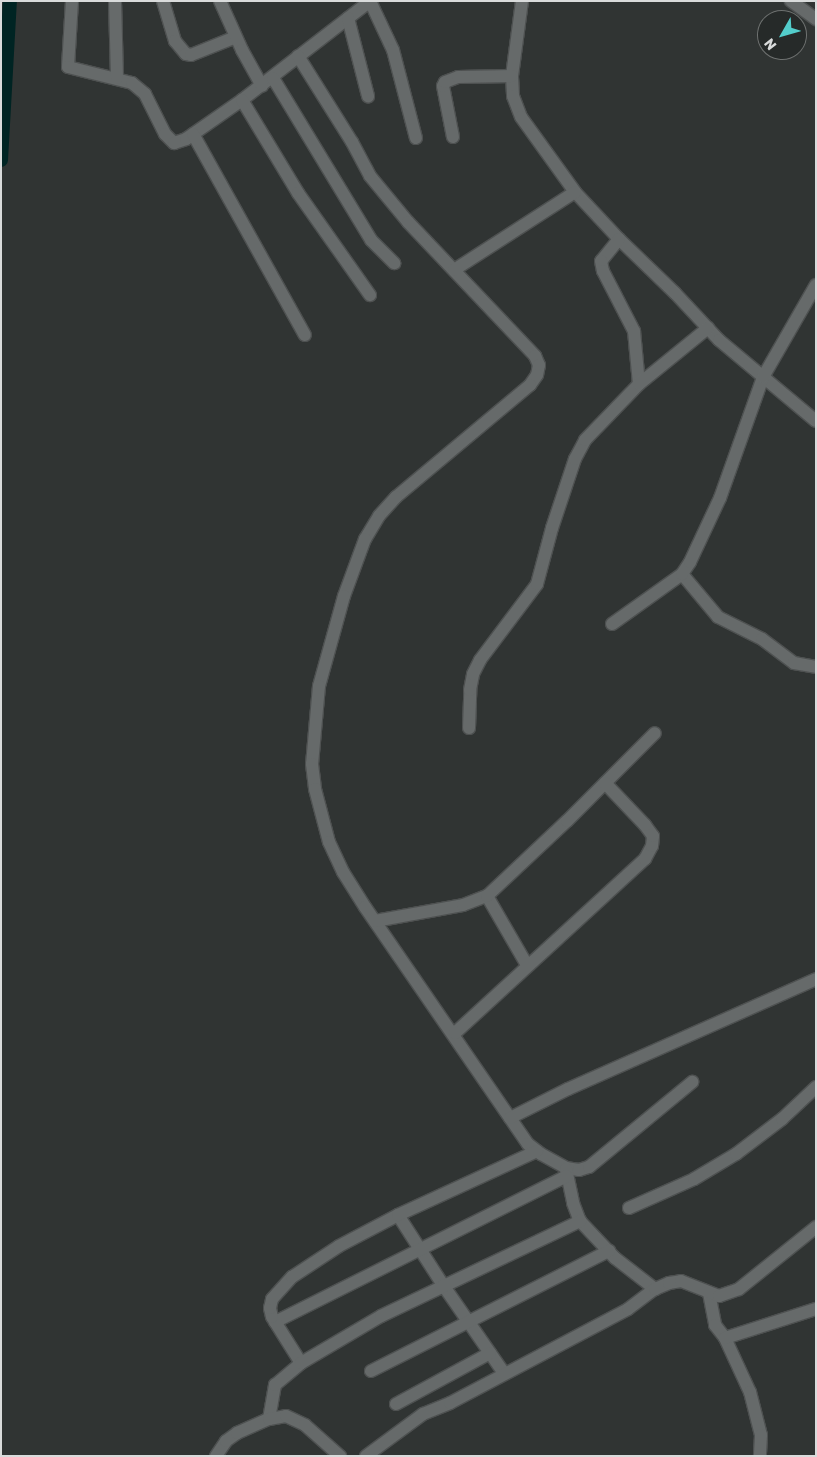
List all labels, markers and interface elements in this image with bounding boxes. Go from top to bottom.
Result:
north arrow [757,10,807,60]
text: N [761,35,780,53]

